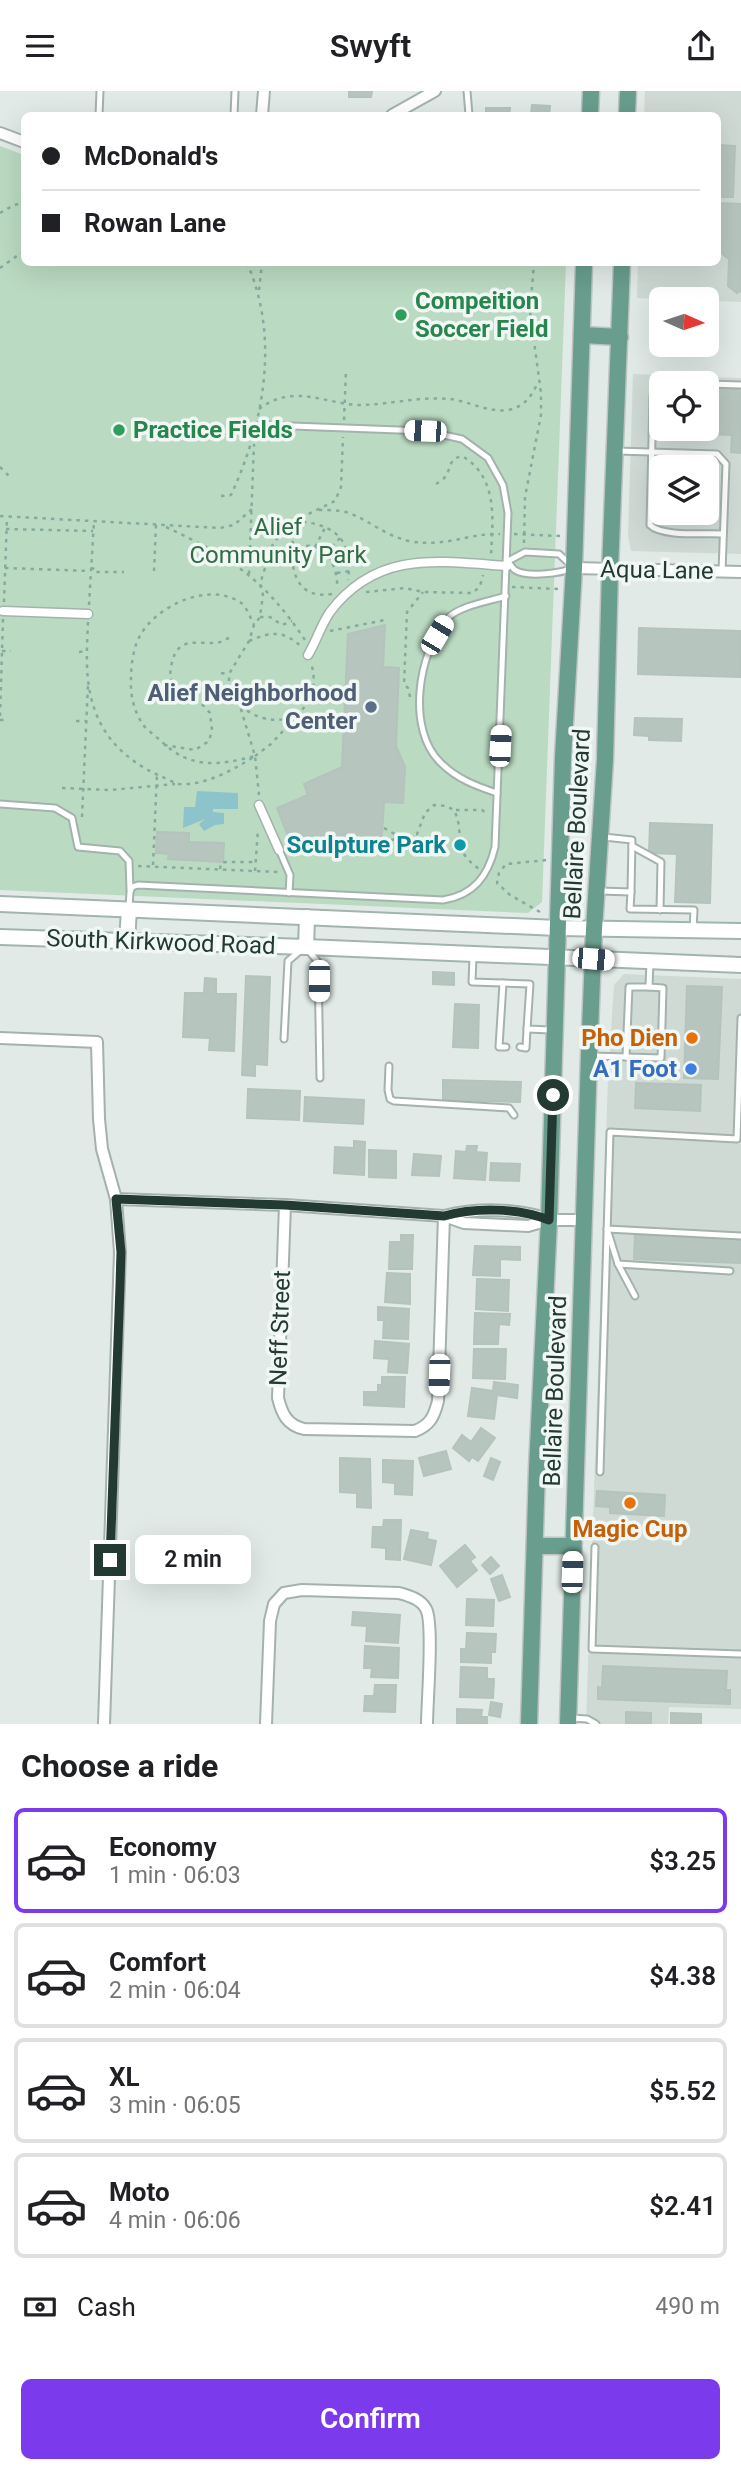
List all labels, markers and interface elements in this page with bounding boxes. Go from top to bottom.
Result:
icon: menu [21,27,59,65]
text: Swyft [330,27,411,65]
icon: share [682,27,720,65]
text: McDonald's [84,141,218,171]
text: Rowan Lane [84,208,226,238]
place label: Compeition Soccer Field [415,287,548,343]
north arrow [649,287,719,357]
map controls [649,287,719,525]
marker: Compeition Soccer Field [393,307,409,323]
button: locate [649,371,719,441]
place label: Practice Fields [133,416,293,444]
car [404,420,447,442]
marker: Practice Fields [111,422,127,438]
button: layers [649,455,719,525]
park label: Alief Community Park [189,513,367,569]
street label: Aqua Lane [600,555,714,585]
car [418,612,457,658]
place label: Alief Neighborhood Center [147,679,357,735]
marker: Alief Neighborhood Center [363,699,379,715]
car [489,724,512,768]
street label: Bellaire Boulevard [558,728,596,920]
place label: Sculpture Park [287,831,447,859]
marker: Sculpture Park [452,837,468,853]
street label: South Kirkwood Road [46,924,276,960]
car [572,947,615,971]
car [309,960,330,1002]
place label: Pho Dien [581,1024,678,1052]
marker: Pho Dien [684,1030,700,1046]
place label: A1 Foot [593,1055,677,1083]
marker: A1 Foot [683,1061,699,1077]
route start [537,1079,569,1111]
street label: Neff Street [264,1269,296,1386]
street label: Bellaire Boulevard [538,1295,572,1487]
car [428,1354,451,1396]
marker: Magic Cup [622,1495,638,1511]
place label: Magic Cup [572,1515,688,1543]
callout: 2 min [134,1535,250,1585]
route end [94,1544,126,1576]
text: 2 min [164,1546,222,1573]
car [561,1551,584,1593]
text: Choose a ride [21,1747,218,1785]
icon: car [25,1829,88,1892]
text: Economy [109,1832,216,1862]
text: $3.25 [649,1846,716,1876]
text: 1 min · 06:03 [109,1862,241,1889]
icon: car [25,1944,88,2007]
text: Comfort [109,1947,206,1977]
text: $4.38 [649,1961,716,1991]
text: 2 min · 06:04 [109,1977,241,2004]
icon: car [25,2059,88,2122]
text: XL [109,2062,140,2092]
text: $5.52 [649,2076,716,2106]
text: 3 min · 06:05 [109,2092,241,2119]
icon: car [25,2174,88,2237]
text: Moto [109,2177,170,2207]
text: $2.41 [649,2191,716,2221]
text: 4 min · 06:06 [109,2207,241,2234]
icon: cash [21,2288,59,2326]
text: Cash [77,2292,136,2322]
text: 490 m [655,2293,720,2320]
button: Confirm [21,2379,720,2459]

